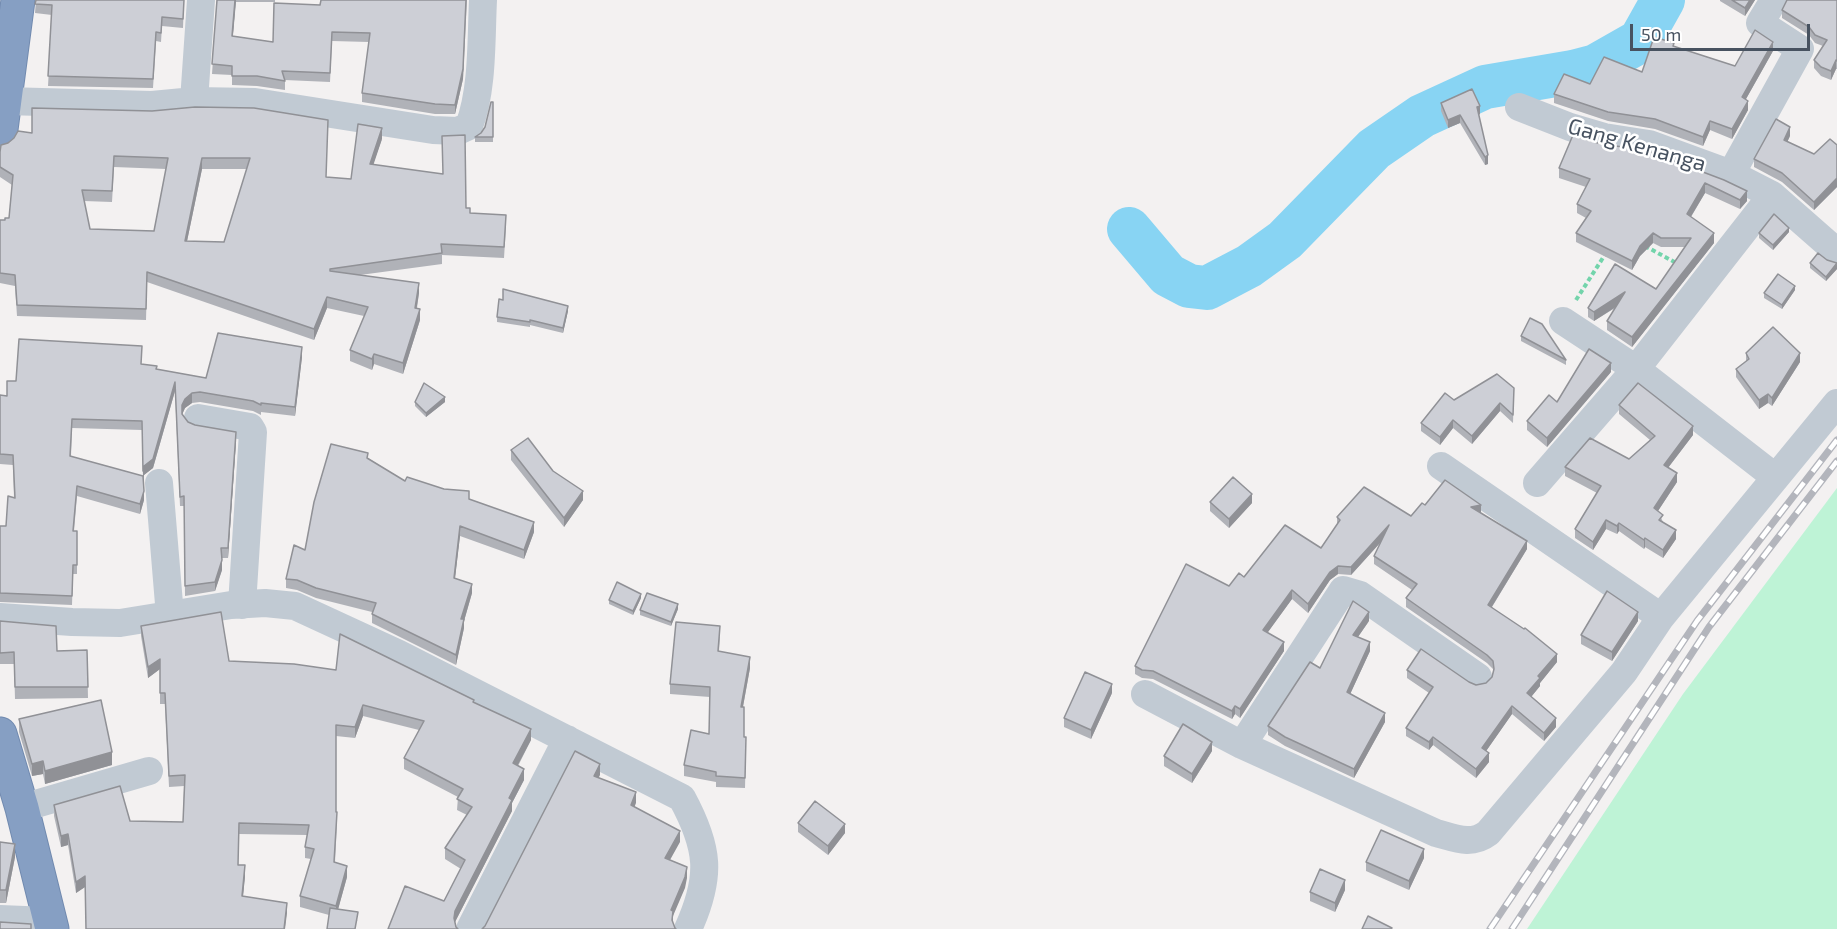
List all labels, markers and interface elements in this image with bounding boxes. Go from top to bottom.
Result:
scale bar [1633,12,1813,50]
text: 50 m [1641,23,1681,45]
street label: Gang Kenanga [1565,113,1709,177]

